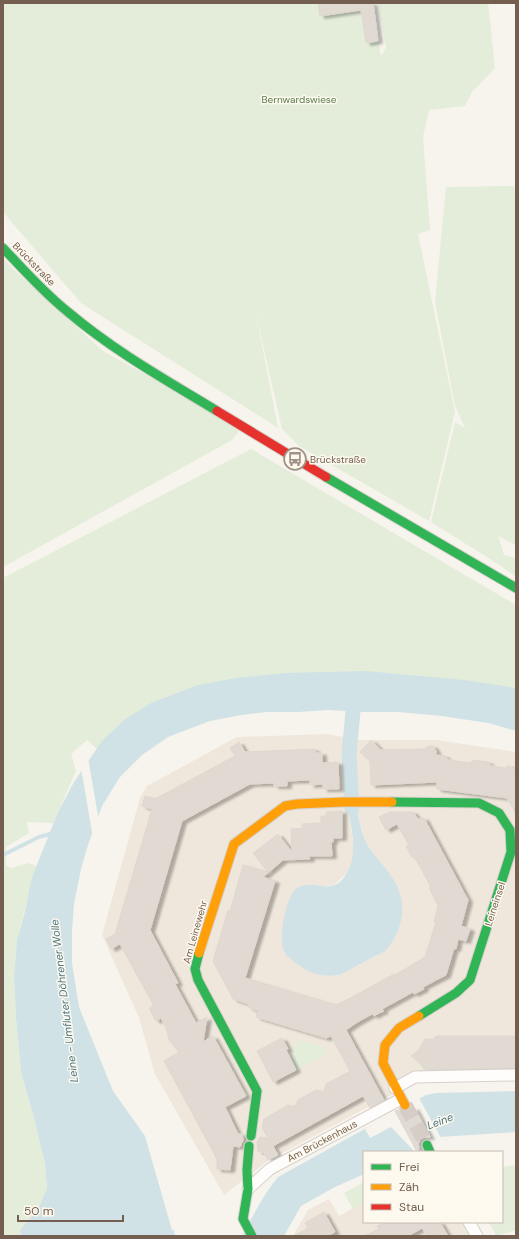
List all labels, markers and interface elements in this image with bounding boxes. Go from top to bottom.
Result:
park label: Bernwardswiese [261,93,337,106]
street label: Brückstraße [10,239,58,289]
bus stop icon: Brückstraße [282,446,308,472]
place label: Brückstraße [310,453,366,466]
street label: Leineinsel [482,880,508,928]
street label: Am Leinewehr [180,899,210,965]
water label: Leine - Umfluter Döhrener Wolle [47,919,81,1083]
water label: Leine [425,1110,455,1132]
street label: Am Brückenhaus [285,1117,359,1165]
legend [363,1151,503,1223]
text: Frei [399,1159,419,1175]
text: Zäh [399,1179,419,1195]
scale bar [18,1197,123,1223]
text: Stau [399,1199,424,1215]
text: 50 m [24,1203,53,1219]

